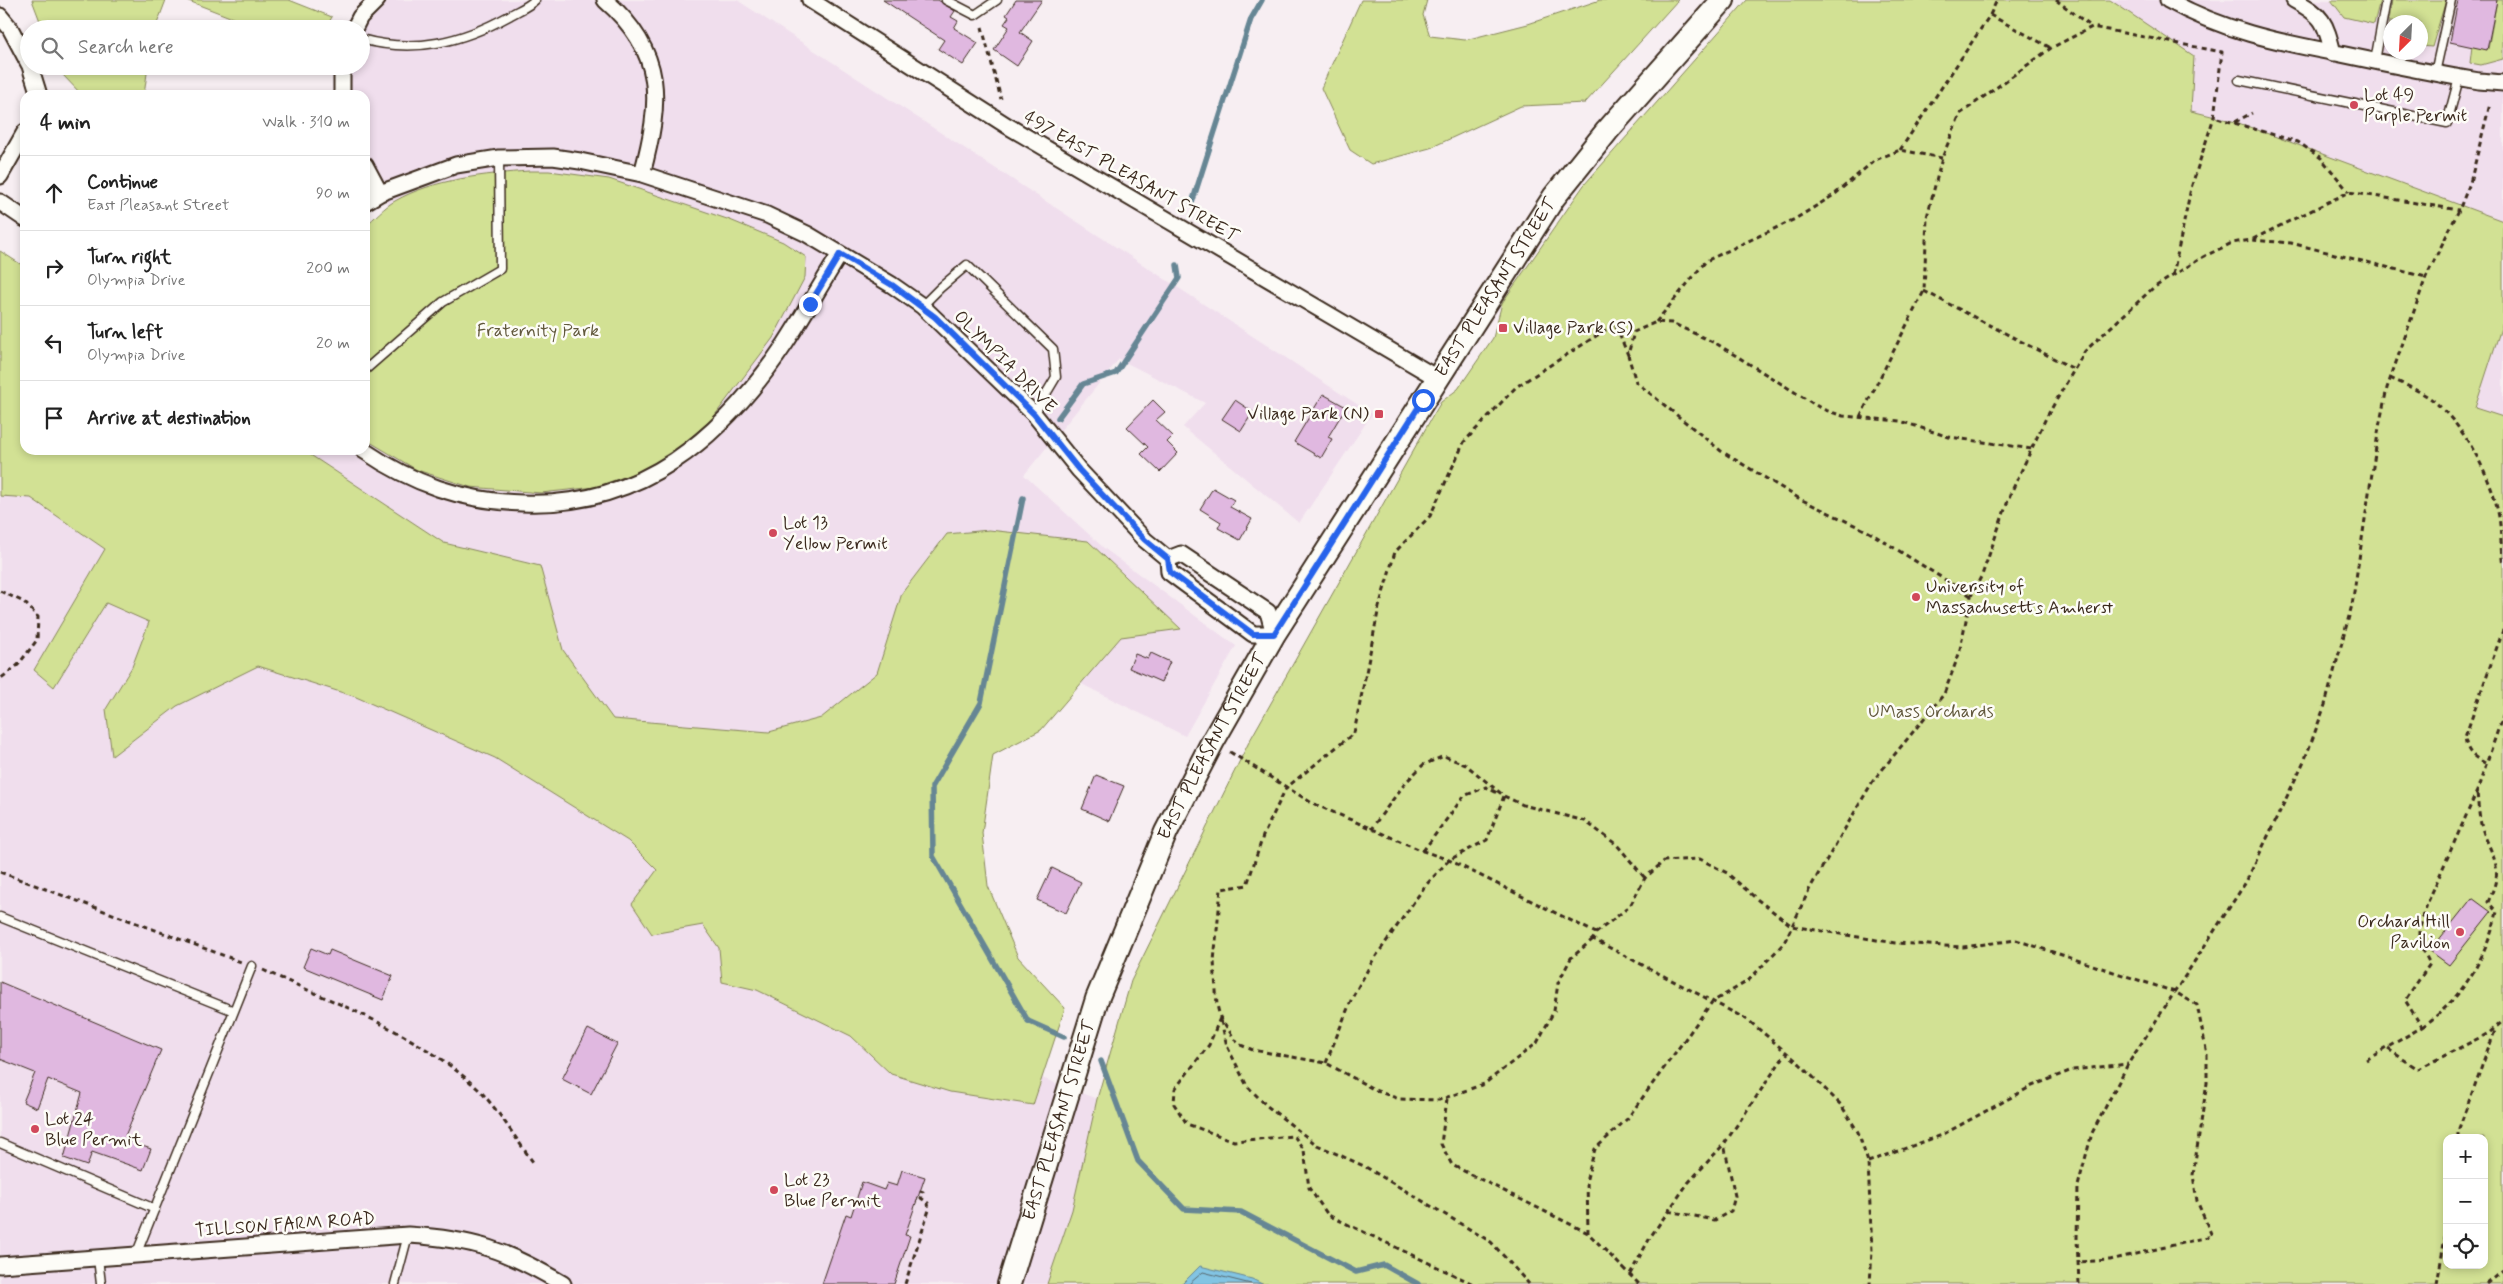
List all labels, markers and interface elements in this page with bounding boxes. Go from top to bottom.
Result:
north arrow [2383,15,2428,60]
search box [20,20,370,75]
icon: search [38,34,66,62]
text: Search here [78,35,174,60]
place label: Lot 49 Purple Permit [2364,83,2468,128]
marker: Lot 49 Purple Permit [2348,99,2360,111]
street label: 497 EAST PLEASANT STREET [1019,106,1243,249]
text: 4 min [40,109,91,137]
text: Walk · 310 m [262,112,350,133]
text: Continue [87,170,158,195]
icon: ahead [40,179,68,207]
text: 90 m [316,183,350,204]
street label: EAST PLEASANT STREET [1430,193,1563,382]
text: East Pleasant Street [87,195,230,216]
text: Turn right [87,245,171,270]
icon: right [40,254,68,282]
text: 200 m [306,258,350,279]
text: Olympia Drive [87,270,185,291]
route end [799,293,822,316]
street label: OLYMPIA DRIVE [948,305,1062,419]
place label: Village Park (S) [1513,316,1633,340]
park label: Fraternity Park [477,319,599,343]
text: Turn left [87,320,163,345]
marker: Village Park (S) [1497,322,1509,334]
icon: left [40,329,68,357]
text: 20 m [316,333,350,354]
text: Olympia Drive [87,345,185,366]
route start [1412,389,1435,412]
place label: Village Park (N) [1247,402,1370,426]
icon: arrive [40,404,68,432]
text: Arrive at destination [87,406,251,431]
marker: Village Park (N) [1373,408,1385,420]
place label: Lot 13 Yellow Permit [783,511,888,556]
marker: Lot 13 Yellow Permit [767,527,779,539]
place label: University of Massachusetts Amherst [1926,575,2114,620]
marker: University of Massachusetts Amherst [1910,591,1922,603]
street label: EAST PLEASANT STREET [1152,649,1273,843]
park label: UMass Orchards [1868,700,1994,724]
place label: Orchard Hill Pavilion [2357,910,2450,955]
marker: Orchard Hill Pavilion [2454,926,2466,938]
street label: EAST PLEASANT STREET [1017,1017,1102,1224]
place label: Lot 24 Blue Permit [45,1107,142,1152]
marker: Lot 24 Blue Permit [29,1123,41,1135]
map controls [2443,1134,2488,1269]
button: + [2443,1134,2488,1179]
place label: Lot 23 Blue Permit [784,1168,881,1213]
button: − [2443,1179,2488,1224]
marker: Lot 23 Blue Permit [768,1184,780,1196]
street label: TILLSON FARM ROAD [194,1207,376,1243]
button: locate [2443,1224,2488,1269]

